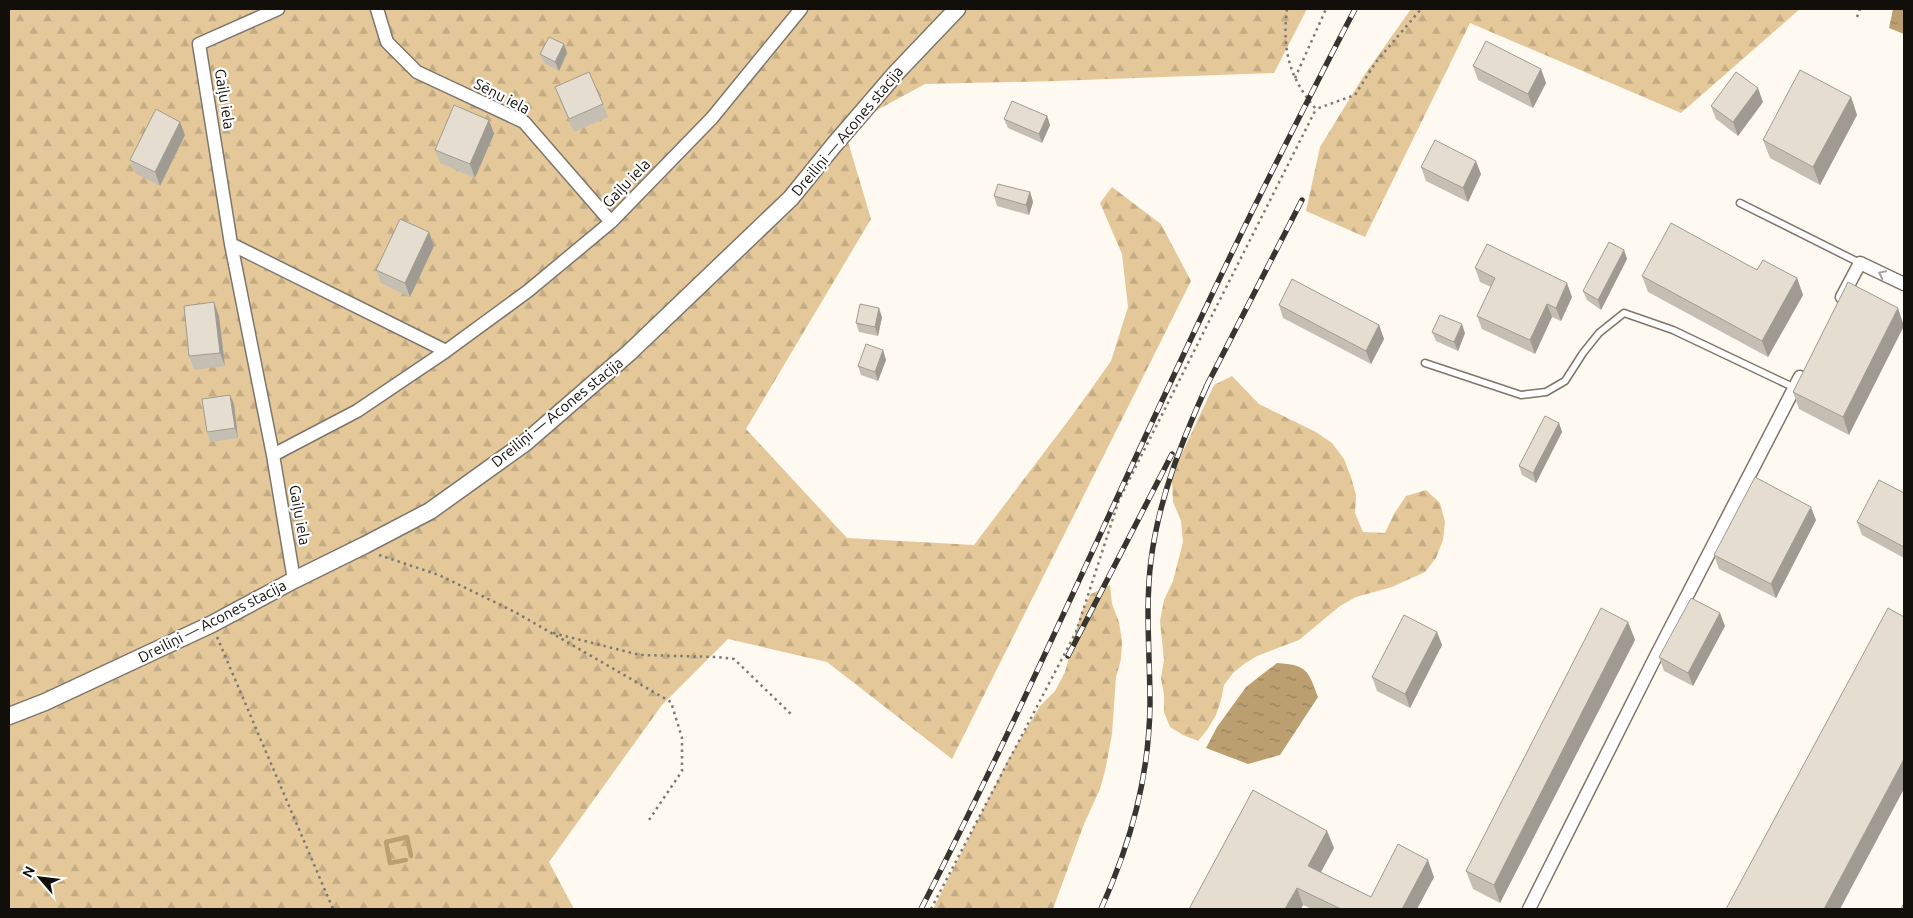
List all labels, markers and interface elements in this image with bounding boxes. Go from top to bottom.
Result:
street label: Dreiliņi — Acones stacija [788,63,906,199]
street label: Gaiļu iela [212,68,238,130]
street label: Sēņu iela [471,75,533,117]
street label: Gaiļu iela [599,155,653,211]
one-way arrow [1878,269,1887,280]
street label: Dreiliņi — Acones stacija [488,354,626,470]
street label: Gaiļu iela [286,484,314,546]
street label: Dreiliņi — Acones stacija [135,576,289,666]
north arrow [15,853,65,903]
text: N [19,864,38,880]

